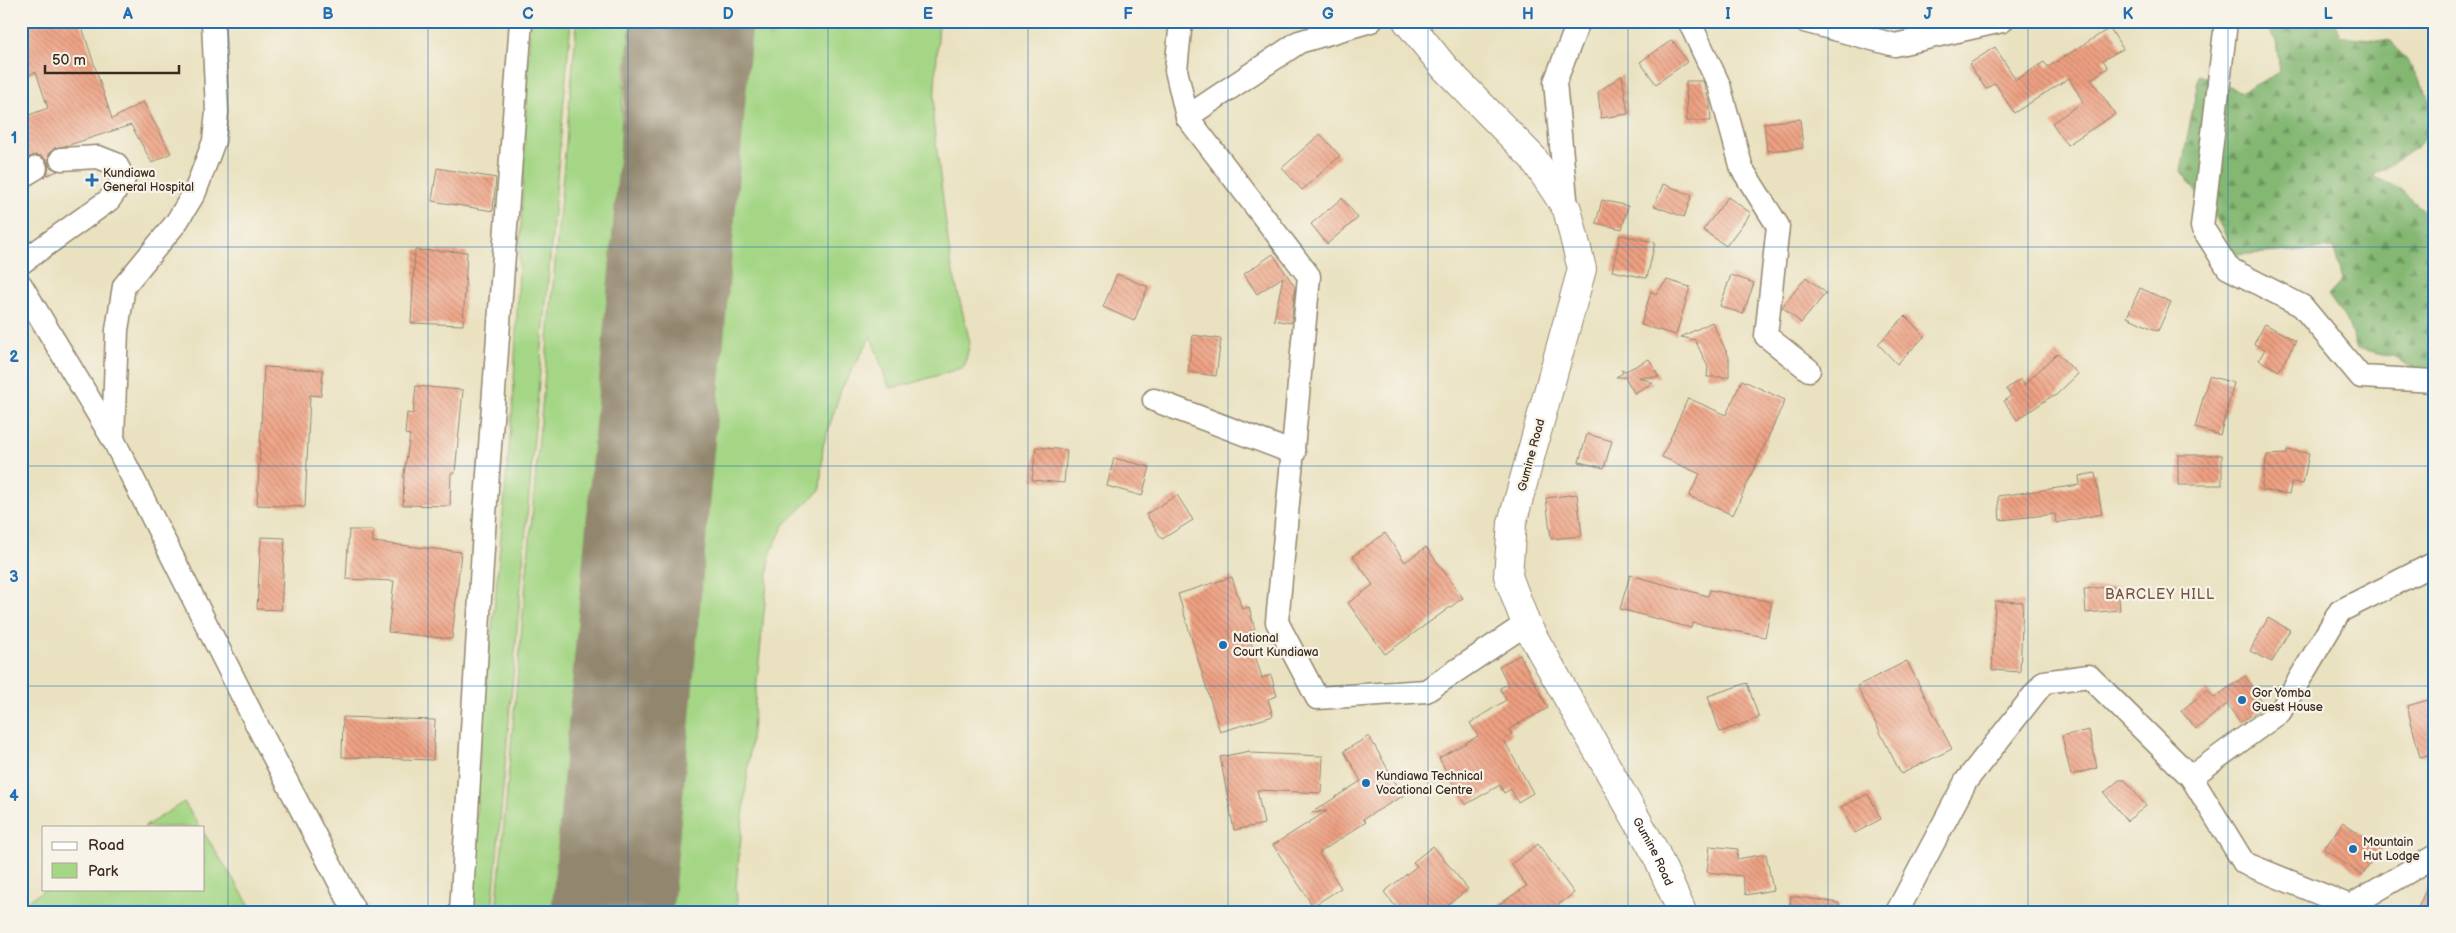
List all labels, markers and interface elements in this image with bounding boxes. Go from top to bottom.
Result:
text: A [122,5,133,24]
text: B [322,5,334,24]
text: C [522,5,534,24]
text: D [722,5,734,24]
text: E [923,5,933,24]
text: F [1123,5,1133,24]
text: G [1322,5,1334,24]
text: H [1522,5,1534,24]
text: I [1725,5,1731,24]
text: J [1924,5,1933,24]
text: K [2123,5,2134,24]
text: L [2323,5,2333,24]
scale bar [45,42,179,74]
text: 50 m [52,51,86,70]
text: 1 [11,129,17,148]
place label: Kundiawa General Hospital [103,166,194,195]
marker: Kundiawa General Hospital [85,173,99,187]
text: 2 [9,348,19,367]
street label: Gumine Road [1515,417,1548,493]
text: 3 [9,568,19,587]
district label: BARCLEY HILL [2105,586,2215,603]
place label: National Court Kundiawa [1233,631,1319,660]
marker: National Court Kundiawa [1217,639,1229,651]
place label: Gor Yomba Guest House [2252,686,2323,715]
marker: Gor Yomba Guest House [2236,694,2248,706]
place label: Kundiawa Technical Vocational Centre [1376,769,1483,798]
marker: Kundiawa Technical Vocational Centre [1360,777,1372,789]
text: 4 [9,787,19,806]
street label: Gumine Road [1629,815,1676,888]
legend [42,826,205,890]
place label: Mountain Hut Lodge [2363,835,2420,864]
text: Road [88,836,124,855]
marker: Mountain Hut Lodge [2347,843,2359,855]
text: Park [88,862,119,881]

